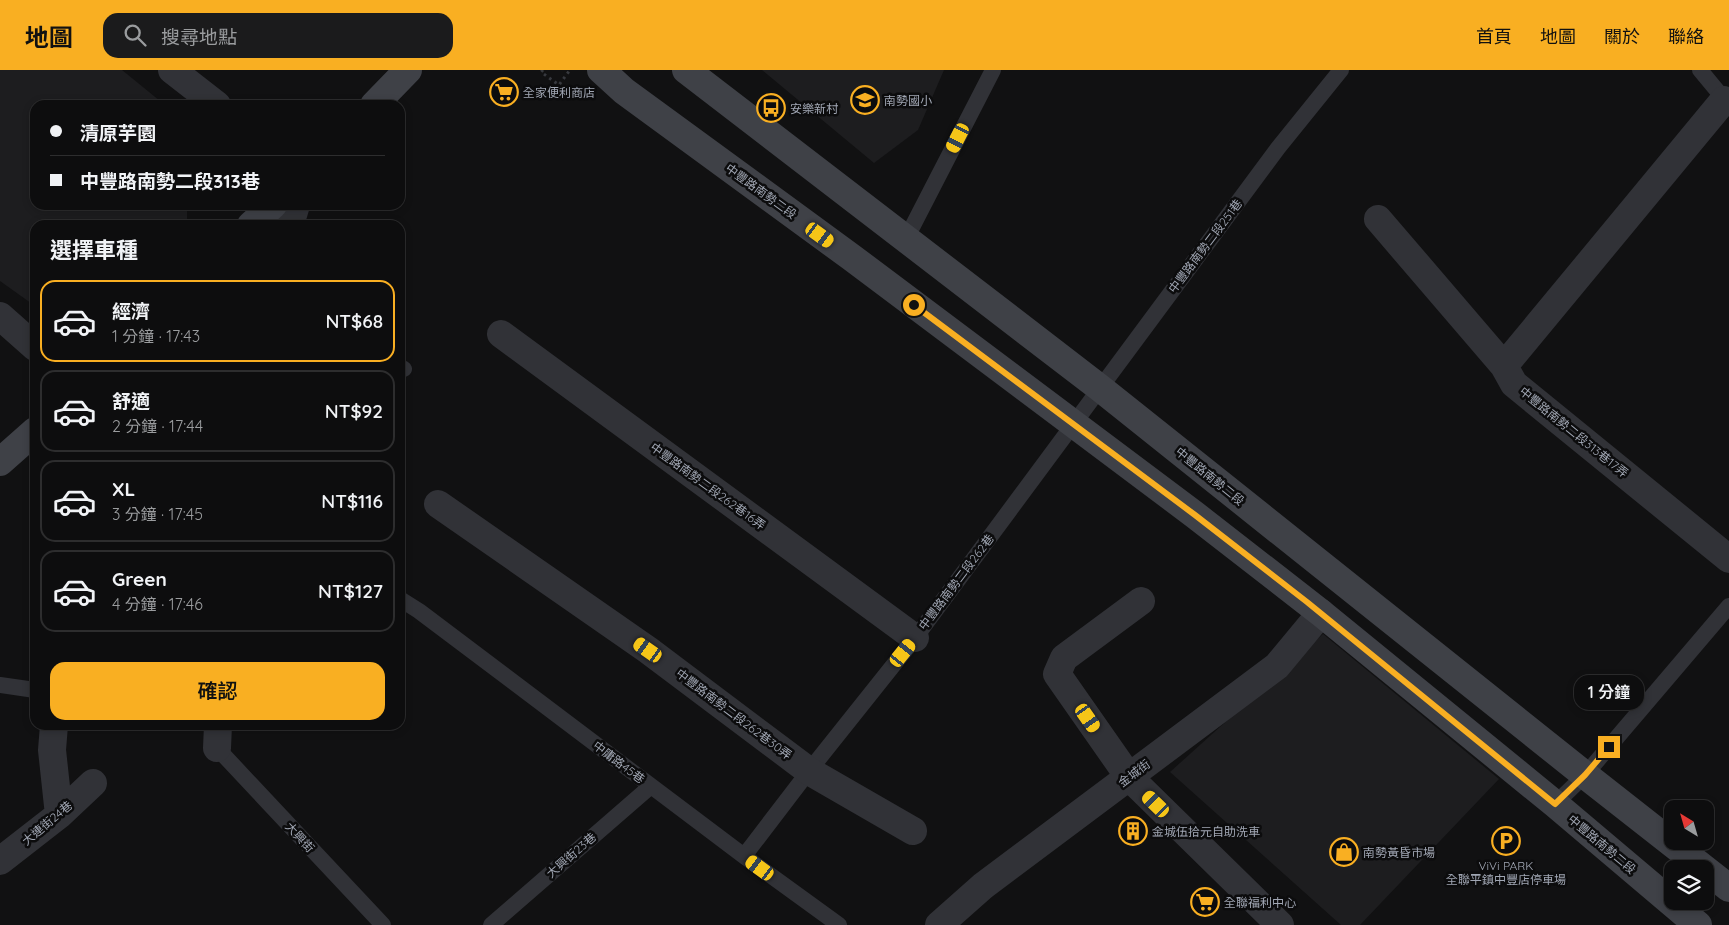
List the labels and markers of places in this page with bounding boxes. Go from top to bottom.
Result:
supermarket icon: 全家便利商店 [489,77,519,107]
place label: 全家便利商店 [523,85,595,100]
school or university icon: 南勢國小 [850,85,880,115]
bus stop icon: 安樂新村 [756,93,786,123]
place label: 南勢國小 [884,93,932,108]
place label: 安樂新村 [790,101,839,116]
building icon: 金城伍拾元自助洗車 [1118,816,1148,846]
place label: 金城伍拾元自助洗車 [1152,824,1260,839]
parking icon: ViVi PARK 全聯平鎮中豐店停車場 [1491,826,1521,856]
shop icon: 南勢黃昏市場 [1329,837,1359,867]
place label: 南勢黃昏市場 [1363,845,1435,860]
place label: ViVi PARK 全聯平鎮中豐店停車場 [1446,858,1566,887]
supermarket icon: 全聯福利中心 [1190,887,1220,917]
place label: 全聯福利中心 [1224,895,1296,910]

